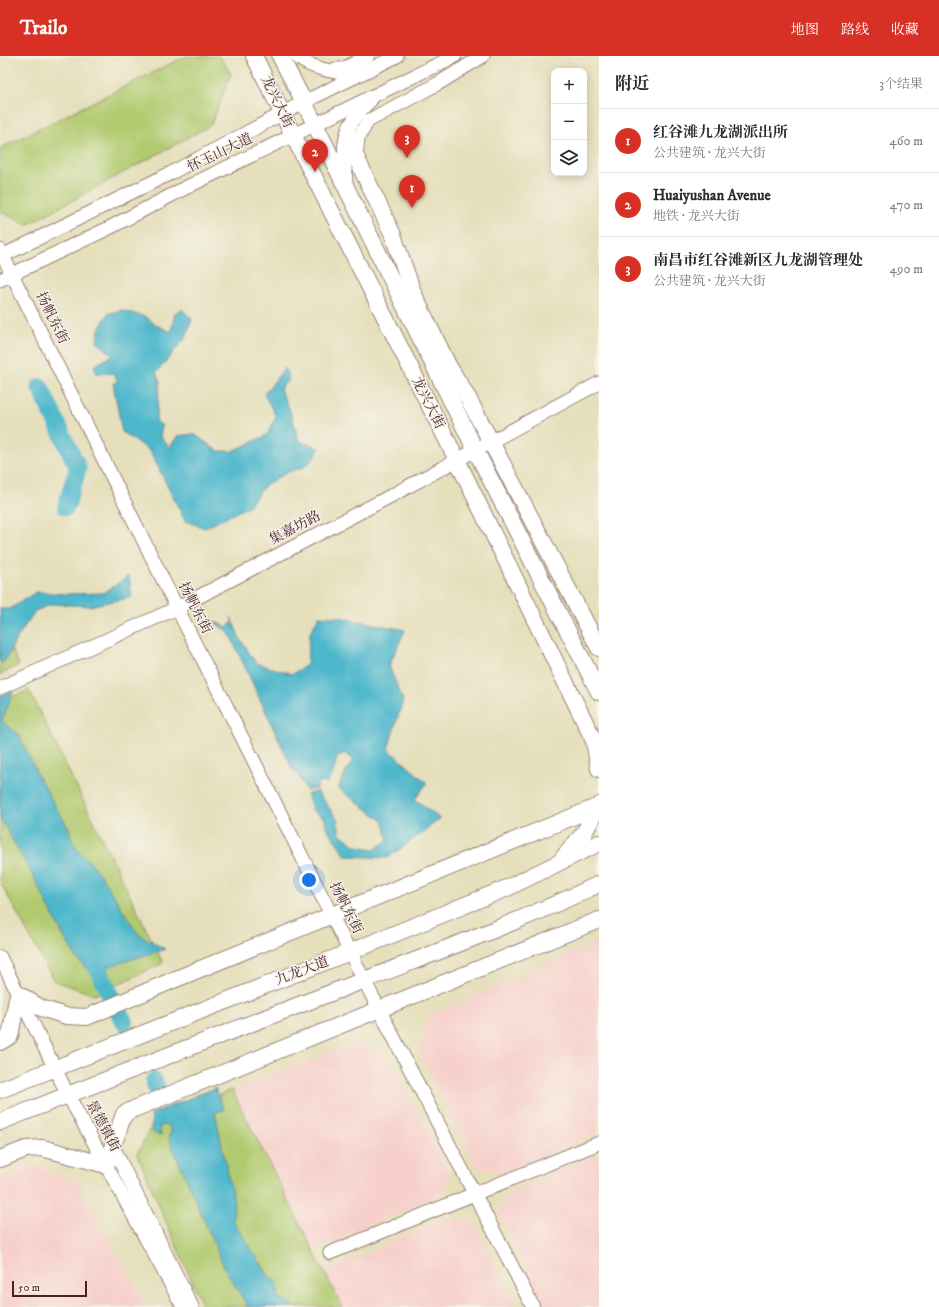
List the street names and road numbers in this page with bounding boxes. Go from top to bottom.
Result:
street label: 龙兴大街 [257,73,297,131]
street label: 怀玉山大道 [185,130,255,176]
street label: 扬帆东街 [32,289,72,347]
street label: 龙兴大街 [407,374,449,432]
street label: 集嘉坊路 [266,507,324,549]
street label: 扬帆东街 [174,579,216,637]
street label: 扬帆东街 [325,879,367,937]
street label: 九龙大道 [273,953,331,989]
street label: 景德镇街 [82,1097,124,1155]

